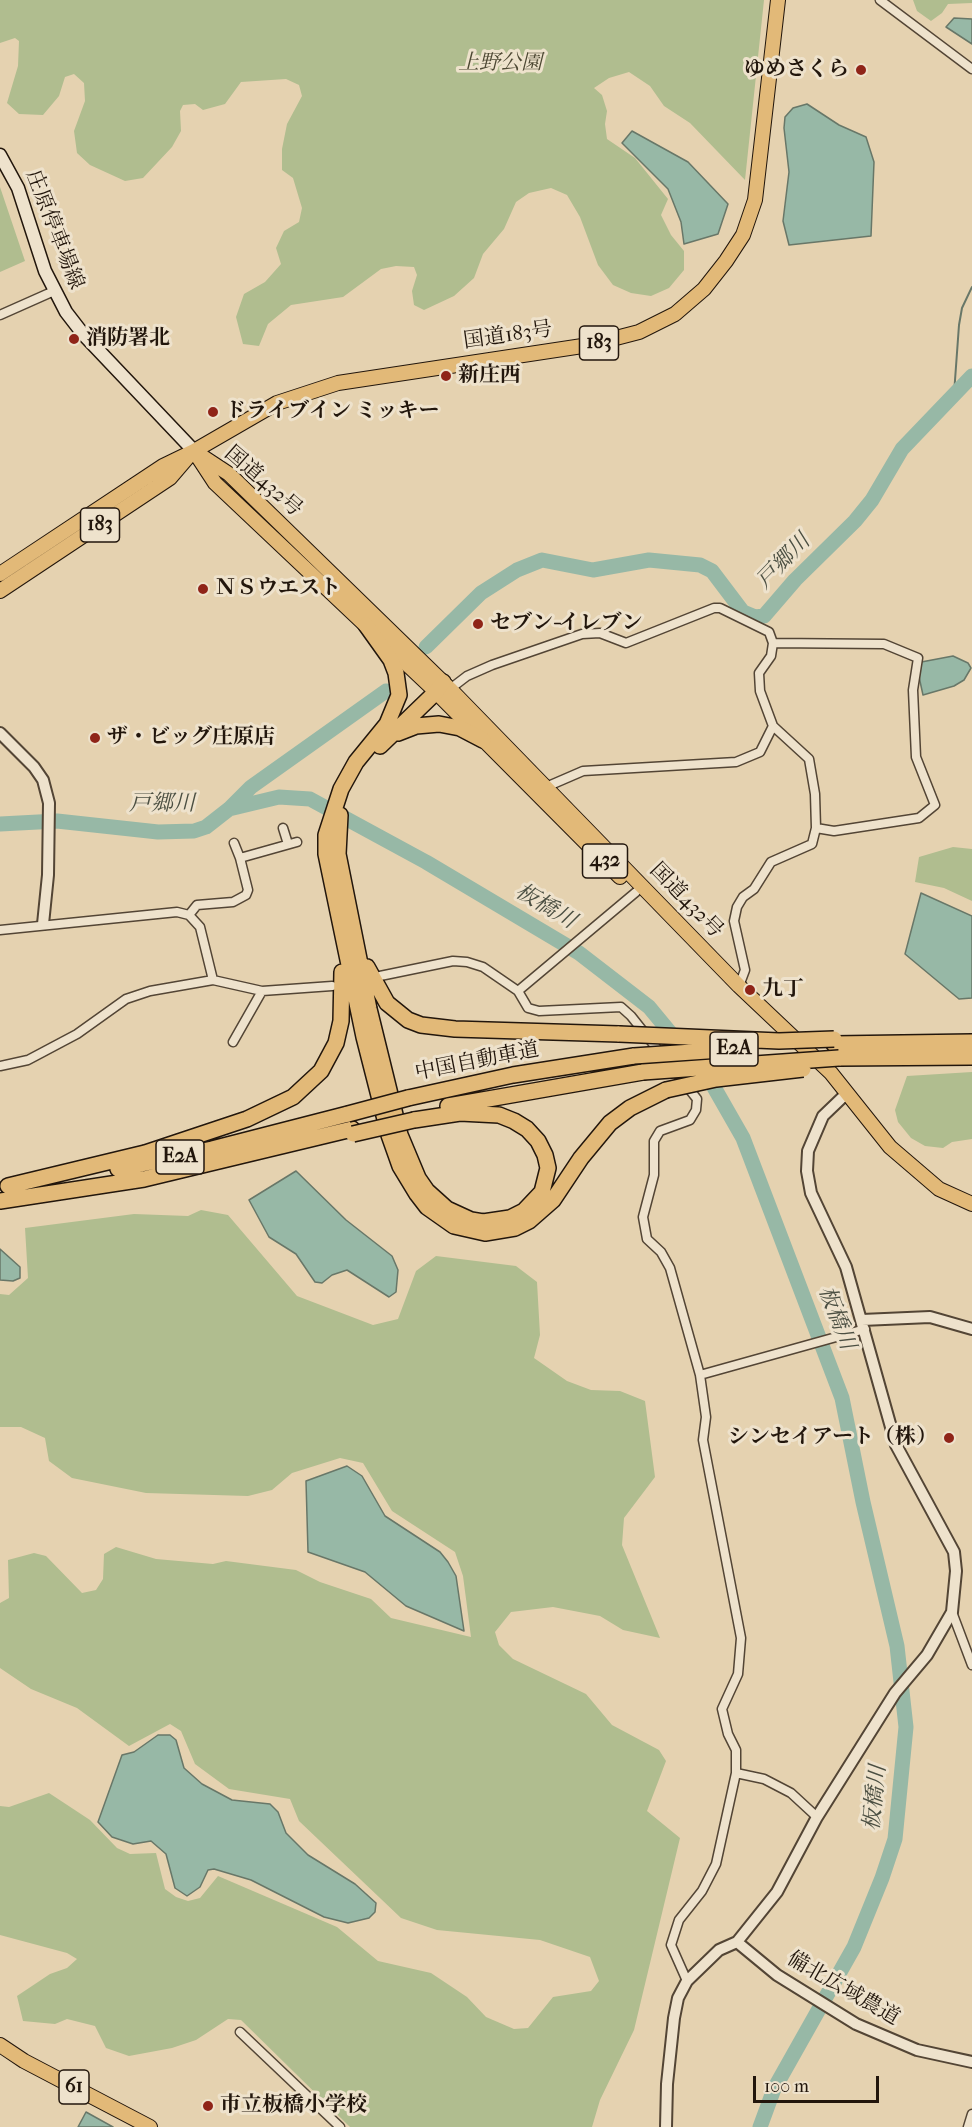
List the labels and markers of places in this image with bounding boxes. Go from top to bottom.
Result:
place label: ゆめさくら [744,57,849,83]
marker: ゆめさくら [854,63,868,77]
place label: 消防署北 [86,326,170,352]
marker: 消防署北 [67,332,81,346]
place label: 新庄西 [458,363,521,389]
marker: 新庄西 [439,369,453,383]
place label: ドライブイン ミッキー [225,399,440,425]
marker: ドライブイン ミッキー [206,405,220,419]
place label: ＮＳウエスト [215,576,341,602]
marker: ＮＳウエスト [196,582,210,596]
place label: セブン-イレブン [490,611,642,637]
marker: セブン-イレブン [471,617,485,631]
place label: ザ・ビッグ庄原店 [107,725,275,751]
marker: ザ・ビッグ庄原店 [88,731,102,745]
place label: 九丁 [762,977,804,1003]
marker: 九丁 [743,983,757,997]
place label: シンセイアート（株） [728,1425,937,1451]
marker: シンセイアート（株） [942,1431,956,1445]
place label: 市立板橋小学校 [220,2093,367,2119]
marker: 市立板橋小学校 [201,2099,215,2113]

